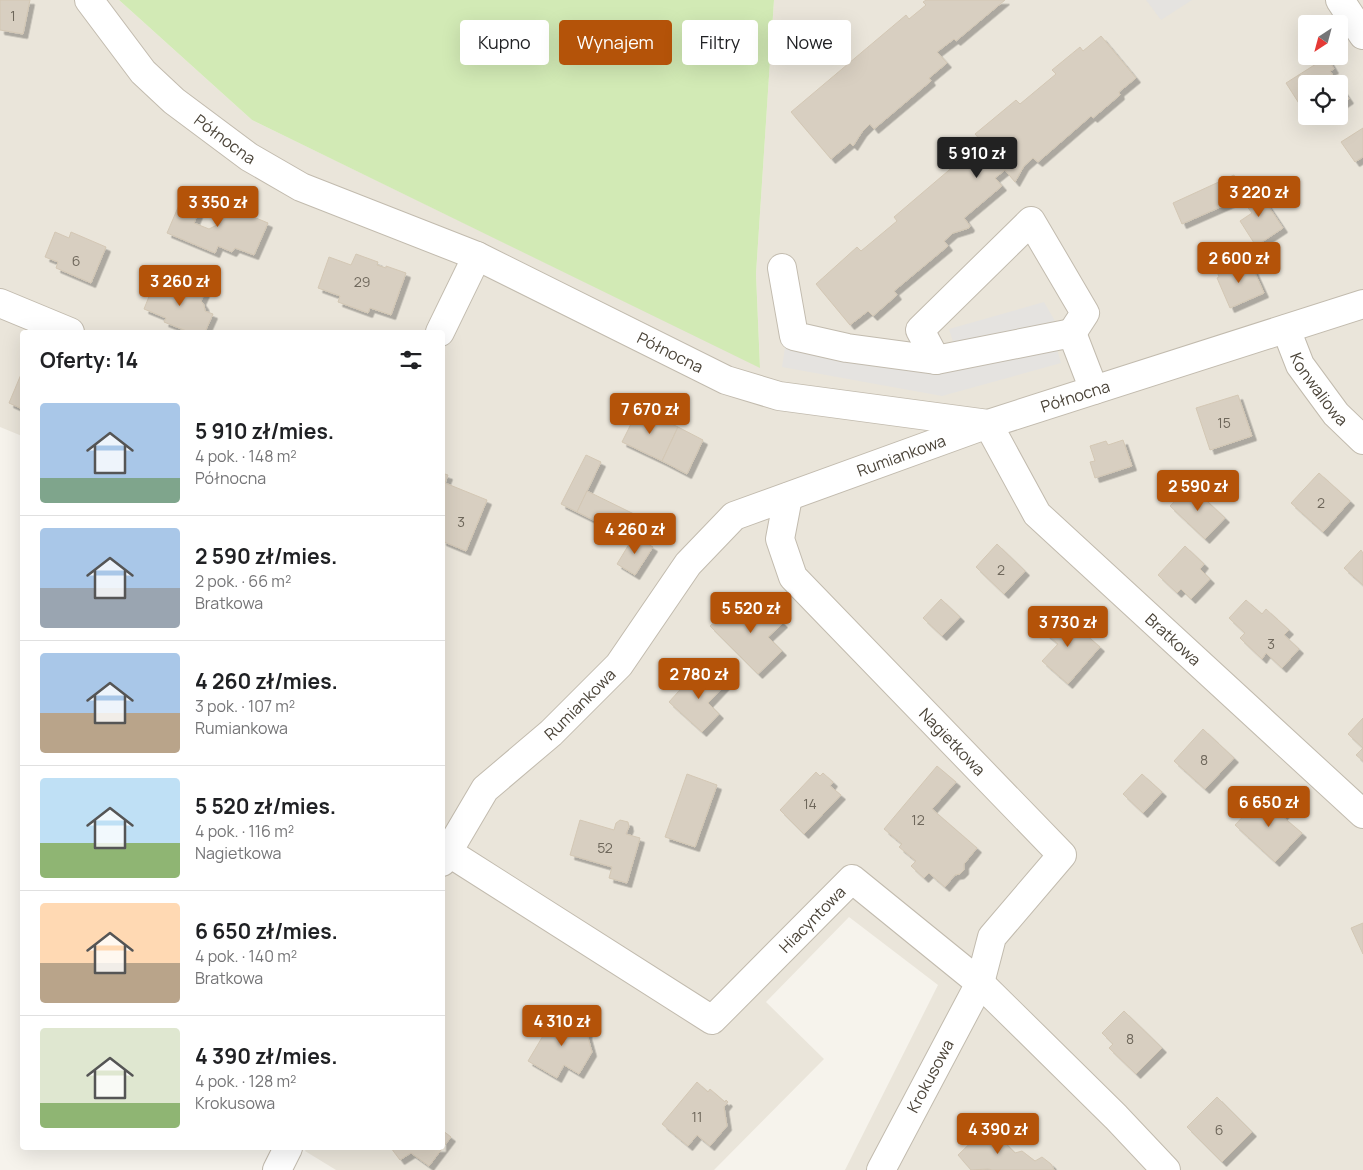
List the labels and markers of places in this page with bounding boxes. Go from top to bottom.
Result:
pin: 5 910 zł [925,136,1029,179]
pin: 3 220 zł [1207,176,1311,218]
pin: 3 350 zł [166,186,270,228]
pin: 2 600 zł [1187,242,1291,284]
pin: 3 260 zł [128,264,232,307]
pin: 7 670 zł [598,392,702,435]
pin: 2 590 zł [1146,470,1250,512]
pin: 4 260 zł [583,512,687,555]
pin: 5 520 zł [699,592,803,634]
pin: 3 730 zł [1016,606,1120,648]
pin: 2 780 zł [647,658,751,700]
pin: 6 650 zł [1217,786,1321,828]
pin: 4 310 zł [510,1004,614,1047]
pin: 4 390 zł [946,1112,1050,1155]

